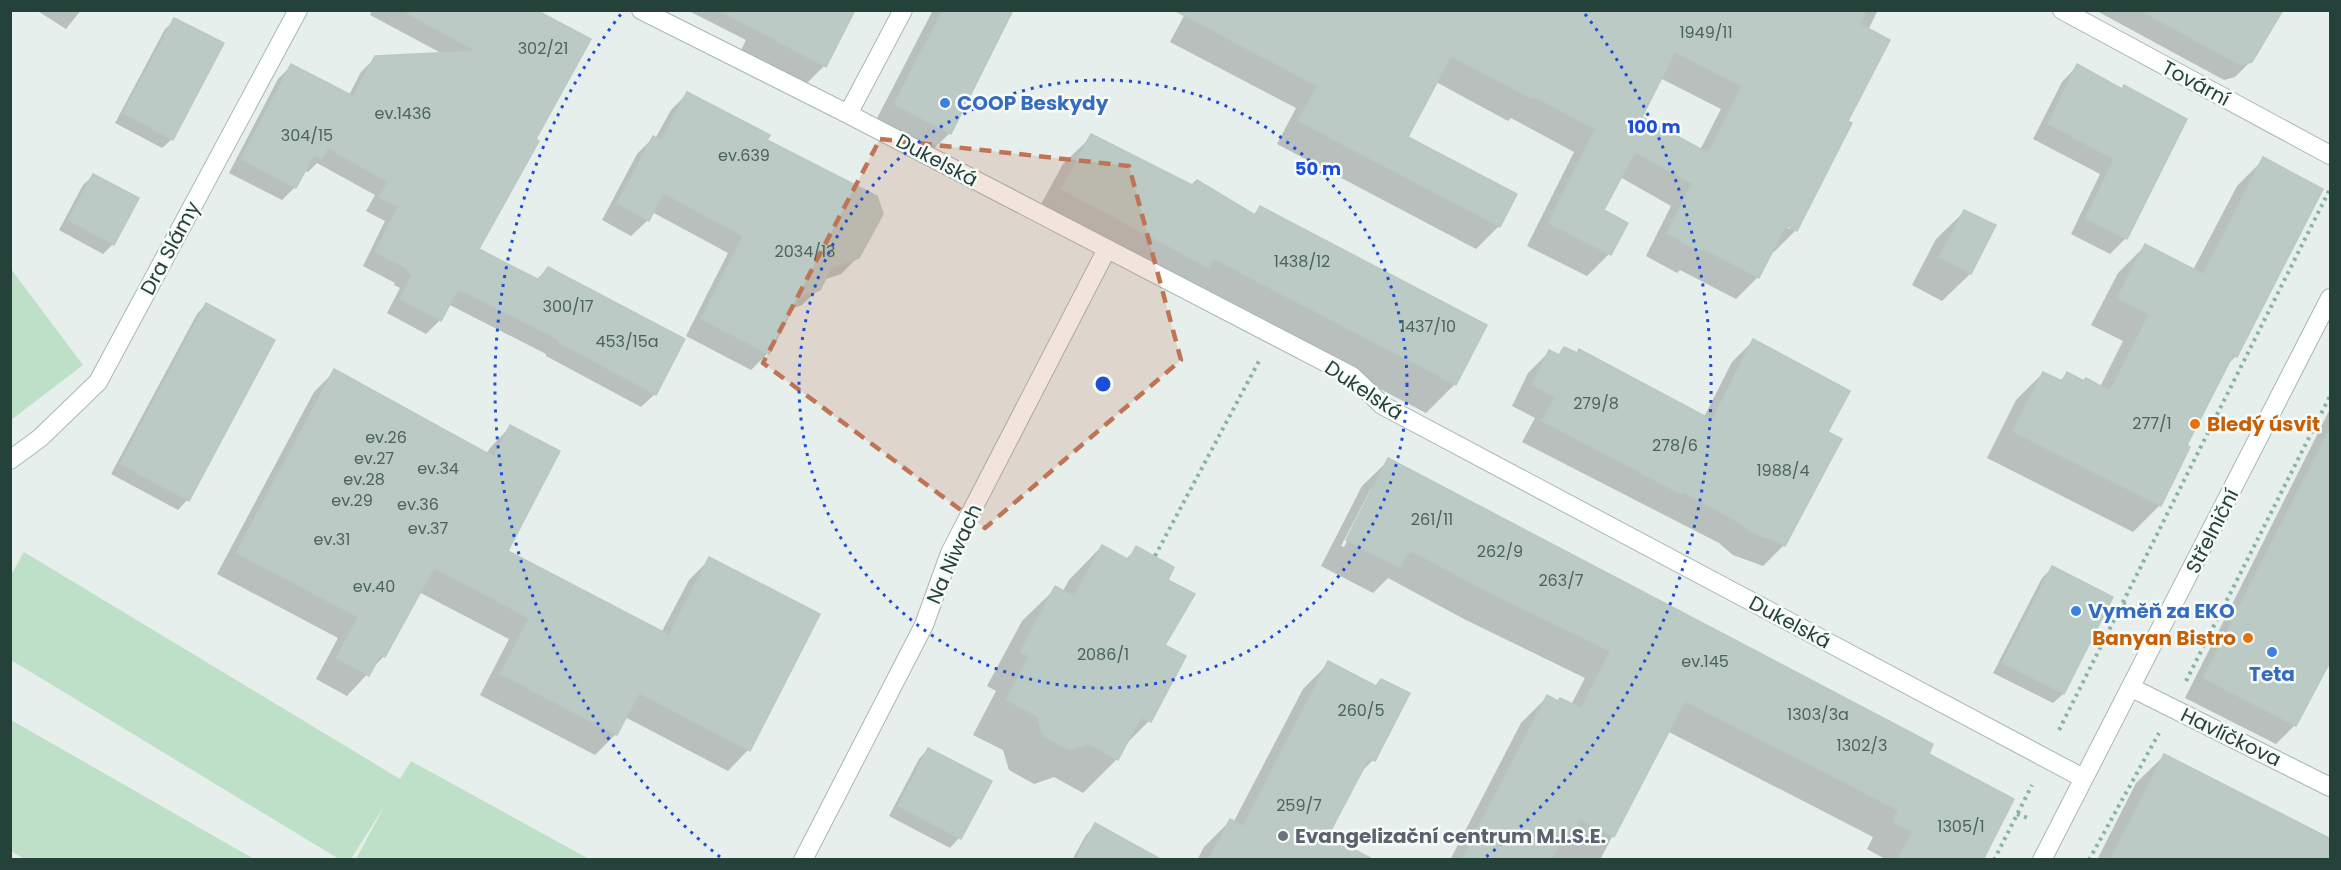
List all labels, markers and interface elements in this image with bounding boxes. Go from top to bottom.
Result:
house number: 1949/11 [1679,21,1733,44]
house number: 302/21 [518,37,568,60]
street label: Tovární [2157,53,2235,113]
place label: COOP Beskydy [957,89,1109,117]
marker: COOP Beskydy [938,96,952,110]
house number: ev.1436 [374,102,432,125]
text: 100 m [1627,114,1681,139]
house number: 304/15 [281,124,333,147]
street label: Dukelská [891,127,983,193]
house number: ev.639 [718,144,770,167]
text: 50 m [1295,156,1341,181]
street label: Dra Slámy [134,196,206,300]
house number: 2034/13 [775,240,835,263]
house number: 1438/12 [1274,250,1330,273]
house number: 300/17 [543,295,594,318]
house number: 1437/10 [1400,315,1456,338]
house number: 453/15a [595,330,659,353]
street label: Dukelská [1319,354,1409,426]
centre of rings [1093,374,1113,394]
house number: 279/8 [1573,392,1619,415]
place label: Bledý úsvit [2207,410,2320,438]
house number: 277/1 [2132,412,2172,435]
marker: Bledý úsvit [2188,417,2202,431]
house number: ev.26 [365,426,407,449]
house number: 278/6 [1652,434,1698,457]
house number: ev.27 [354,447,394,470]
house number: ev.34 [417,457,459,480]
house number: 1988/4 [1756,459,1810,482]
house number: ev.28 [343,468,385,491]
street label: Střelniční [2179,484,2245,578]
house number: ev.29 [331,489,373,512]
house number: ev.36 [397,493,439,516]
street label: Na Niwach [919,500,989,608]
house number: 261/11 [1411,508,1453,531]
house number: ev.37 [408,517,448,540]
house number: ev.31 [314,528,350,551]
house number: 262/9 [1477,540,1523,563]
house number: 263/7 [1538,569,1584,592]
house number: ev.40 [353,575,395,598]
street label: Dukelská [1744,589,1836,655]
place label: Vyměň za EKO [2088,597,2235,625]
marker: Vyměň za EKO [2069,604,2083,618]
place label: Banyan Bistro [2092,624,2236,652]
marker: Banyan Bistro [2241,631,2255,645]
house number: 2086/1 [1077,643,1129,666]
marker: Teta [2265,645,2279,659]
house number: ev.145 [1681,650,1729,673]
place label: Teta [2249,660,2295,688]
house number: 260/5 [1337,699,1385,722]
street label: Havlíčkova [2176,701,2286,773]
house number: 1303/3a [1787,703,1849,726]
house number: 1302/3 [1837,734,1887,757]
house number: 259/7 [1276,794,1322,817]
house number: 1305/1 [1937,815,1985,838]
place label: Evangelizační centrum M.I.S.E. [1295,822,1606,850]
marker: Evangelizační centrum M.I.S.E. [1276,829,1290,843]

